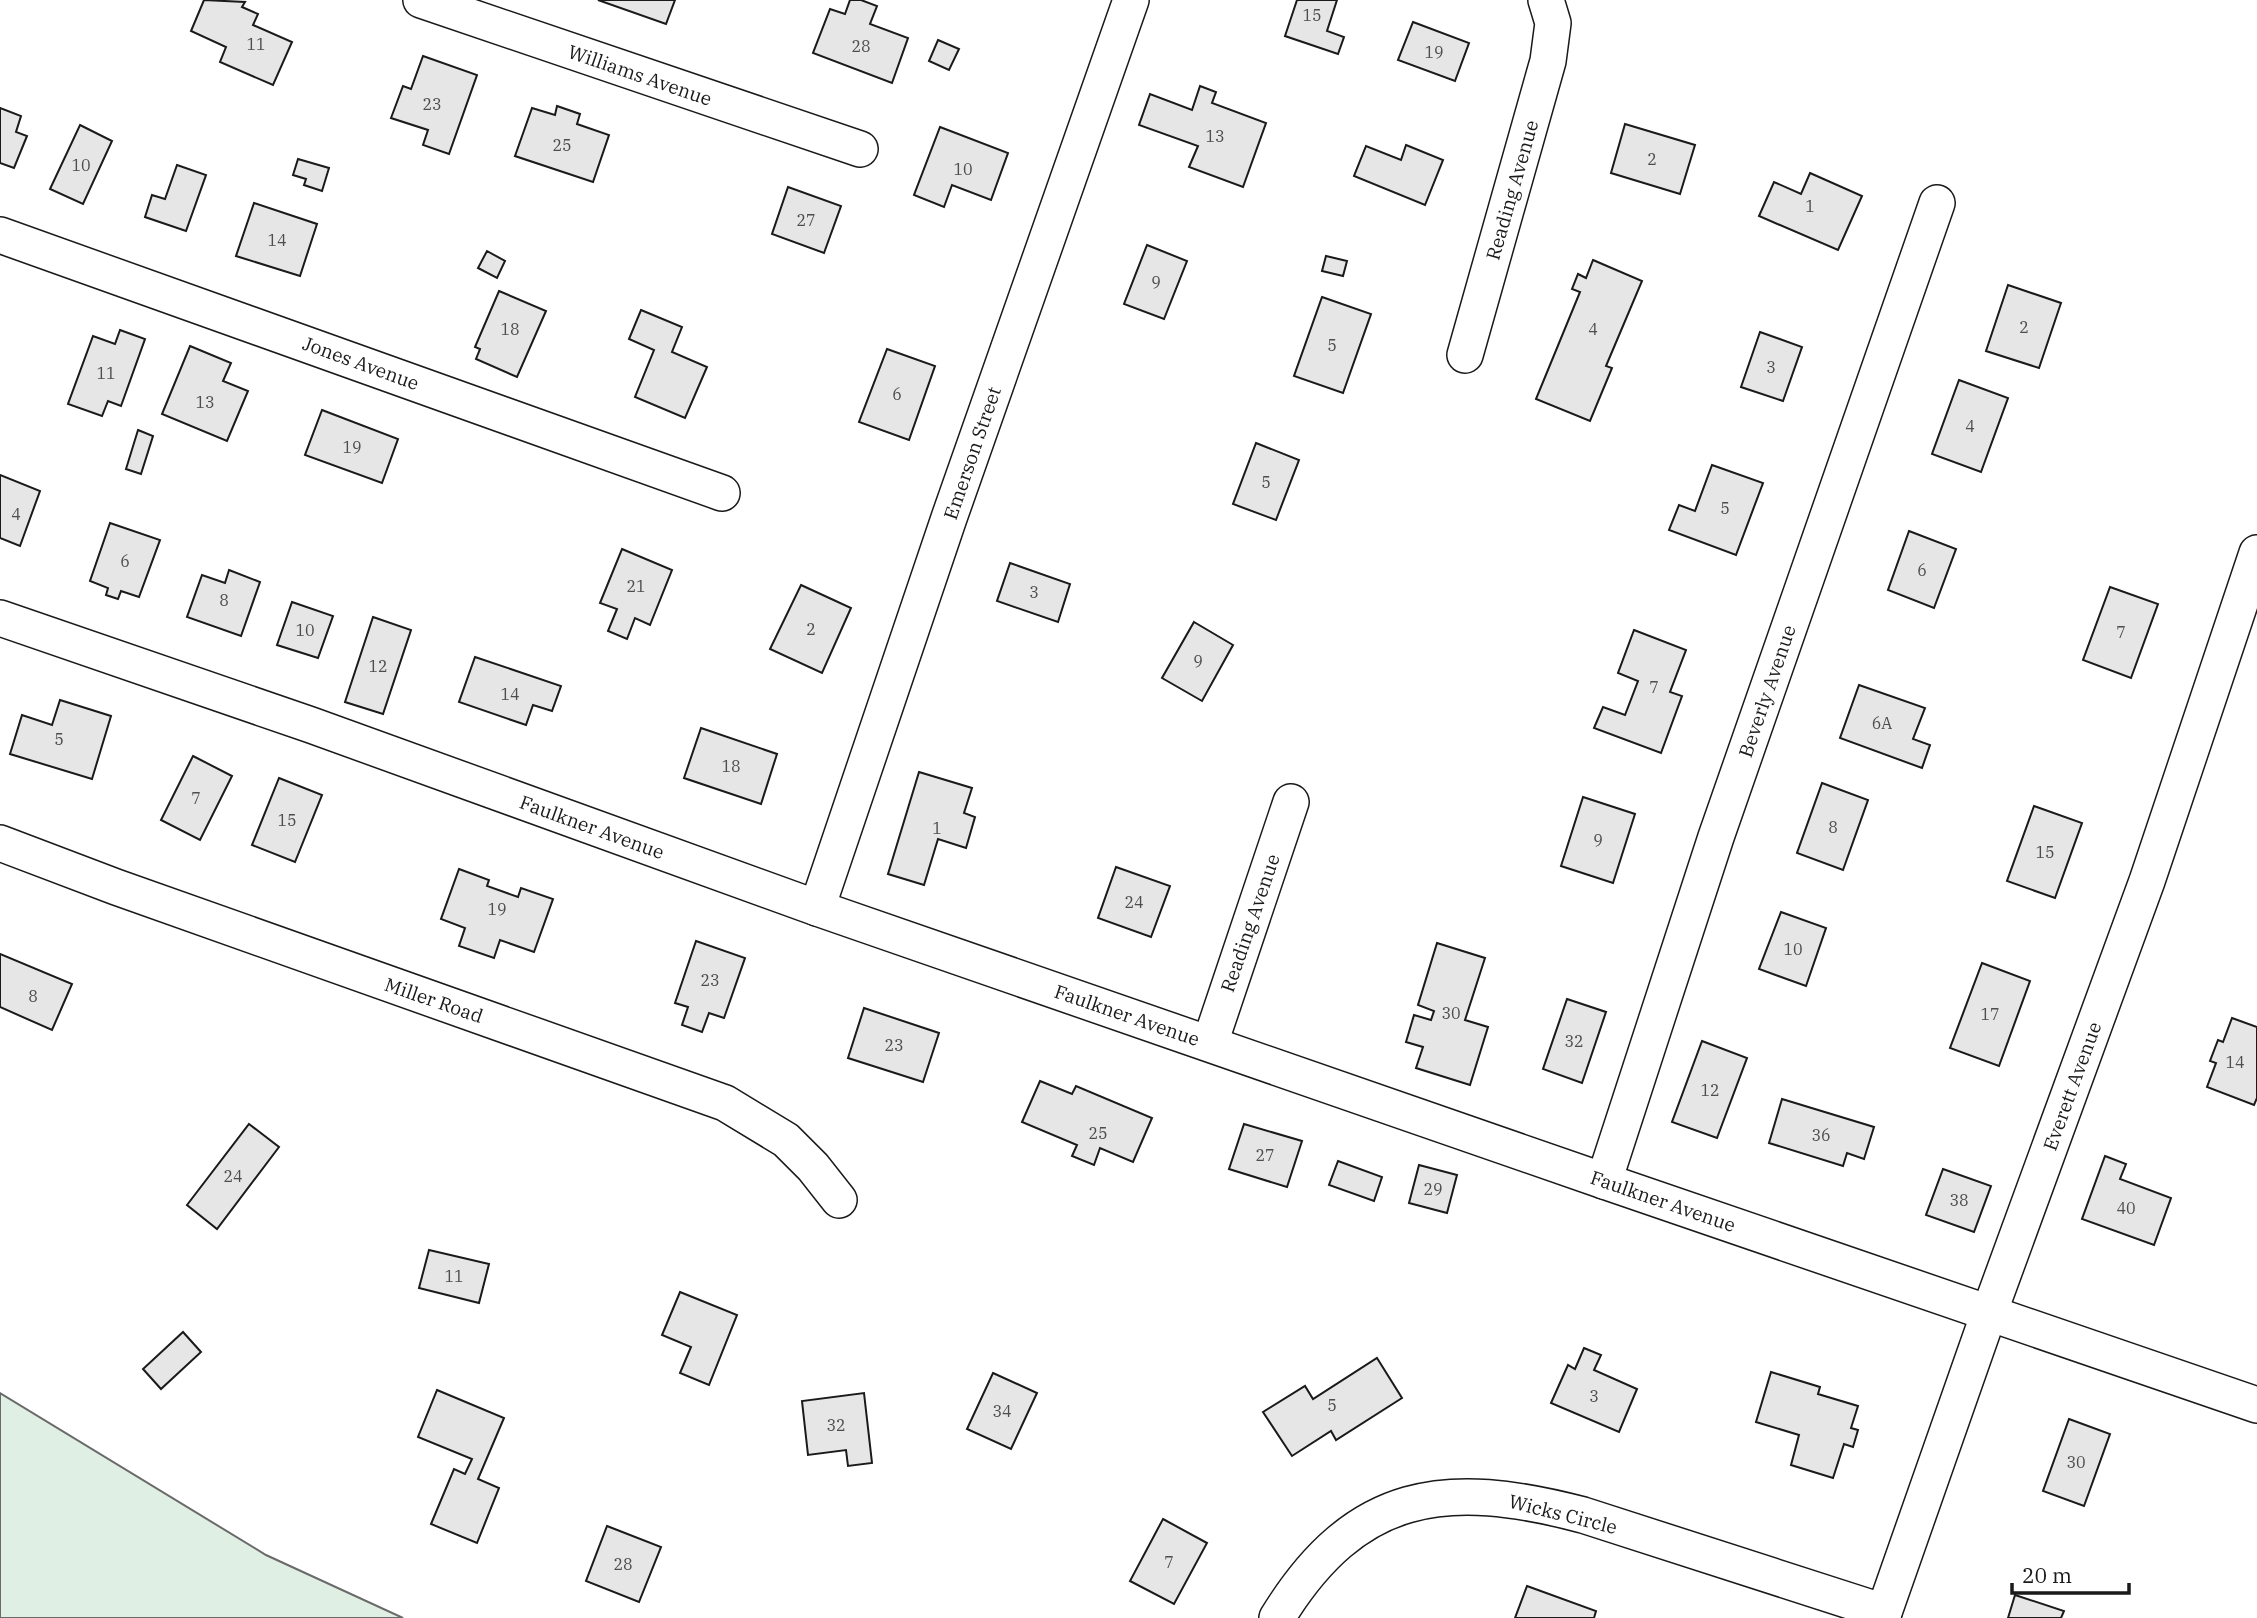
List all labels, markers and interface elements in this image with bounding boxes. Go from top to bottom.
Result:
house number: 15 [1302,5,1322,25]
house number: 11 [246,34,266,54]
house number: 28 [851,36,871,56]
street label: Williams Avenue [565,39,715,111]
house number: 19 [1424,42,1444,62]
house number: 23 [422,94,442,114]
street label: Reading Avenue [1481,117,1543,263]
house number: 13 [1205,126,1225,146]
house number: 25 [552,135,572,155]
house number: 2 [1647,149,1657,169]
house number: 10 [71,155,91,175]
house number: 10 [953,159,973,179]
house number: 1 [1805,196,1815,216]
house number: 27 [796,210,816,230]
house number: 14 [267,230,287,250]
house number: 9 [1151,272,1161,292]
house number: 2 [2019,317,2029,337]
house number: 18 [500,319,520,339]
house number: 4 [1588,319,1598,339]
street label: Jones Avenue [300,331,422,395]
house number: 5 [1327,335,1337,355]
house number: 3 [1766,357,1776,377]
house number: 11 [96,363,116,383]
street label: Emerson Street [938,383,1006,523]
house number: 6 [892,384,902,404]
house number: 13 [195,392,215,412]
house number: 4 [1965,416,1975,436]
house number: 19 [342,437,362,457]
house number: 5 [1261,472,1271,492]
house number: 5 [1720,498,1730,518]
house number: 4 [11,504,21,524]
house number: 6 [120,551,130,571]
house number: 6 [1917,560,1927,580]
house number: 21 [626,576,646,596]
house number: 3 [1029,582,1039,602]
house number: 8 [219,590,229,610]
house number: 2 [806,619,816,639]
house number: 10 [295,620,315,640]
street label: Beverly Avenue [1733,622,1801,760]
house number: 7 [2116,622,2126,642]
house number: 9 [1193,651,1203,671]
house number: 12 [368,656,388,676]
house number: 7 [1649,677,1659,697]
house number: 14 [500,684,520,704]
house number: 6A [1872,713,1892,733]
house number: 5 [54,729,64,749]
house number: 18 [721,756,741,776]
house number: 7 [191,788,201,808]
street label: Faulkner Avenue [517,790,667,864]
house number: 15 [277,810,297,830]
house number: 8 [1828,817,1838,837]
house number: 1 [932,818,942,838]
house number: 9 [1593,830,1603,850]
house number: 15 [2035,842,2055,862]
street label: Reading Avenue [1215,851,1285,995]
house number: 24 [1124,892,1144,912]
house number: 19 [487,899,507,919]
house number: 10 [1783,939,1803,959]
house number: 23 [700,970,720,990]
street label: Miller Road [382,972,486,1028]
street label: Faulkner Avenue [1051,979,1203,1051]
house number: 8 [28,986,38,1006]
house number: 30 [1441,1003,1461,1023]
house number: 17 [1980,1004,2000,1024]
street label: Everett Avenue [2038,1018,2106,1154]
house number: 32 [1564,1031,1584,1051]
house number: 23 [884,1035,904,1055]
house number: 14 [2225,1052,2245,1072]
house number: 12 [1700,1080,1720,1100]
house number: 25 [1088,1123,1108,1143]
house number: 36 [1811,1125,1831,1145]
house number: 27 [1255,1145,1275,1165]
street label: Faulkner Avenue [1587,1165,1739,1237]
house number: 24 [223,1166,243,1186]
house number: 29 [1423,1179,1443,1199]
house number: 38 [1949,1190,1969,1210]
house number: 40 [2116,1198,2136,1218]
house number: 11 [444,1266,464,1286]
house number: 3 [1589,1386,1599,1406]
house number: 5 [1327,1395,1337,1415]
house number: 34 [992,1401,1012,1421]
house number: 32 [826,1415,846,1435]
house number: 30 [2066,1452,2086,1472]
street label: Wicks Circle [1506,1489,1620,1539]
house number: 7 [1164,1552,1174,1572]
scale bar [2012,1552,2129,1596]
house number: 28 [613,1554,633,1574]
text: 20 m [2022,1561,2072,1589]

